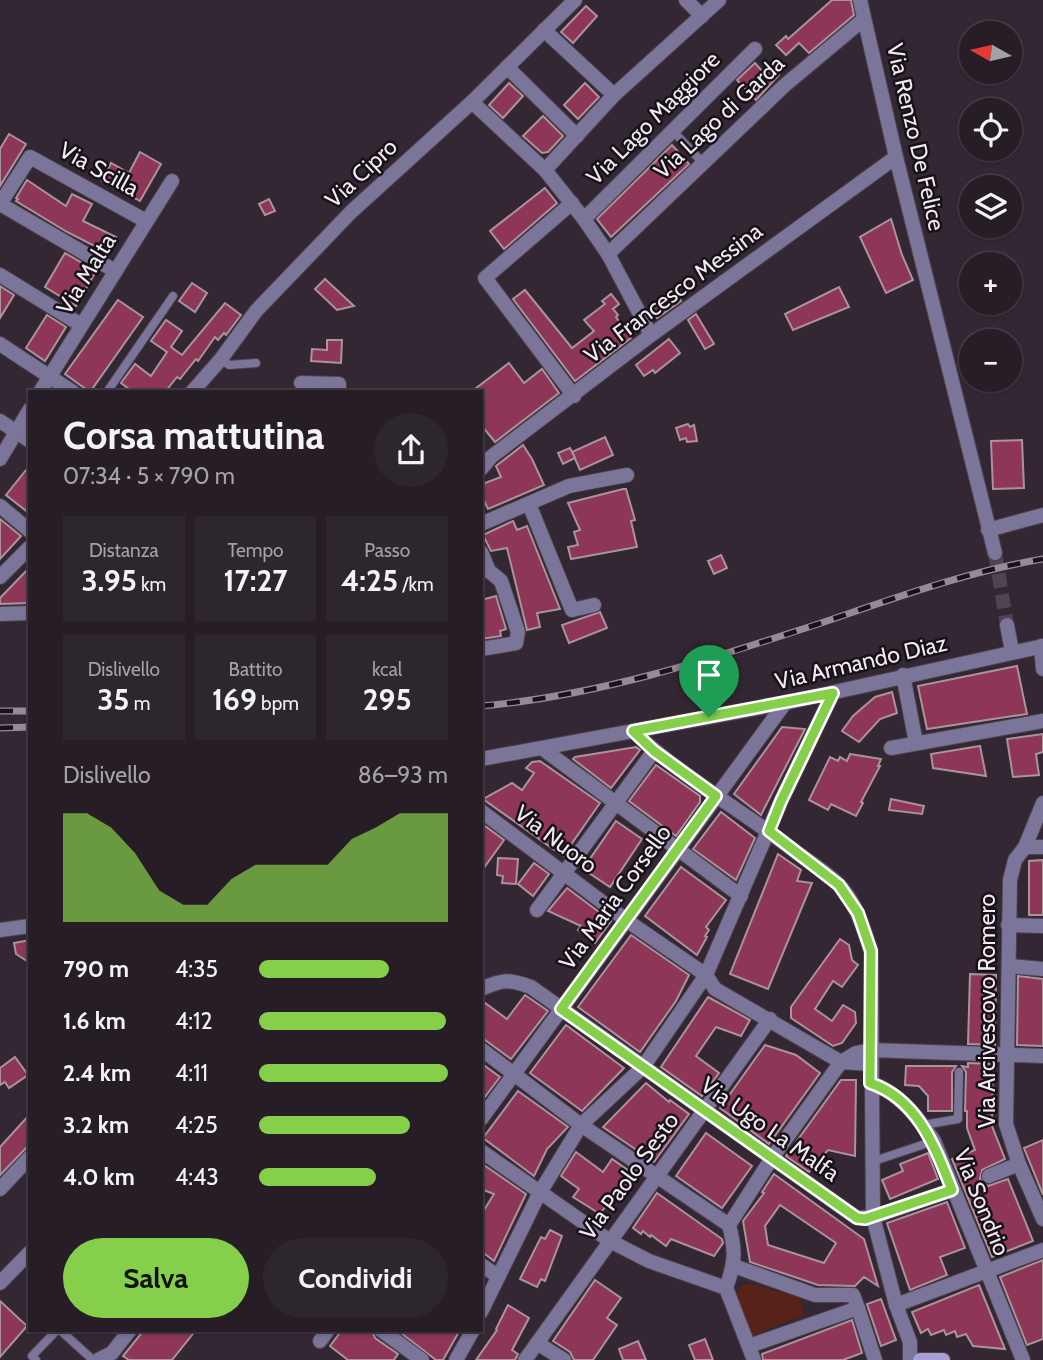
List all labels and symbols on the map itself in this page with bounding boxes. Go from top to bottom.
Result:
north arrow [959,21,1022,84]
street label: Via Renzo De Felice [881,41,951,234]
street label: Via Lago Maggiore [580,45,726,191]
street label: Via Lago di Garda [648,49,790,185]
street label: Via Cipro [319,133,403,213]
street label: Via Scilla [54,136,144,202]
street label: Via Francesco Messina [578,217,768,369]
street label: Via Malta [50,228,122,320]
street label: Via Armando Diaz [772,629,950,695]
pin [679,645,739,717]
street label: Via Nuoro [509,799,603,879]
street label: Via Maria Corsello [553,819,677,975]
street label: Via Arcivescovo Romero [973,894,1001,1128]
street label: Via Ugo La Malfa [695,1071,845,1187]
street label: Via Paolo Sesto [573,1107,685,1245]
street label: Via Sondrio [948,1145,1016,1259]

